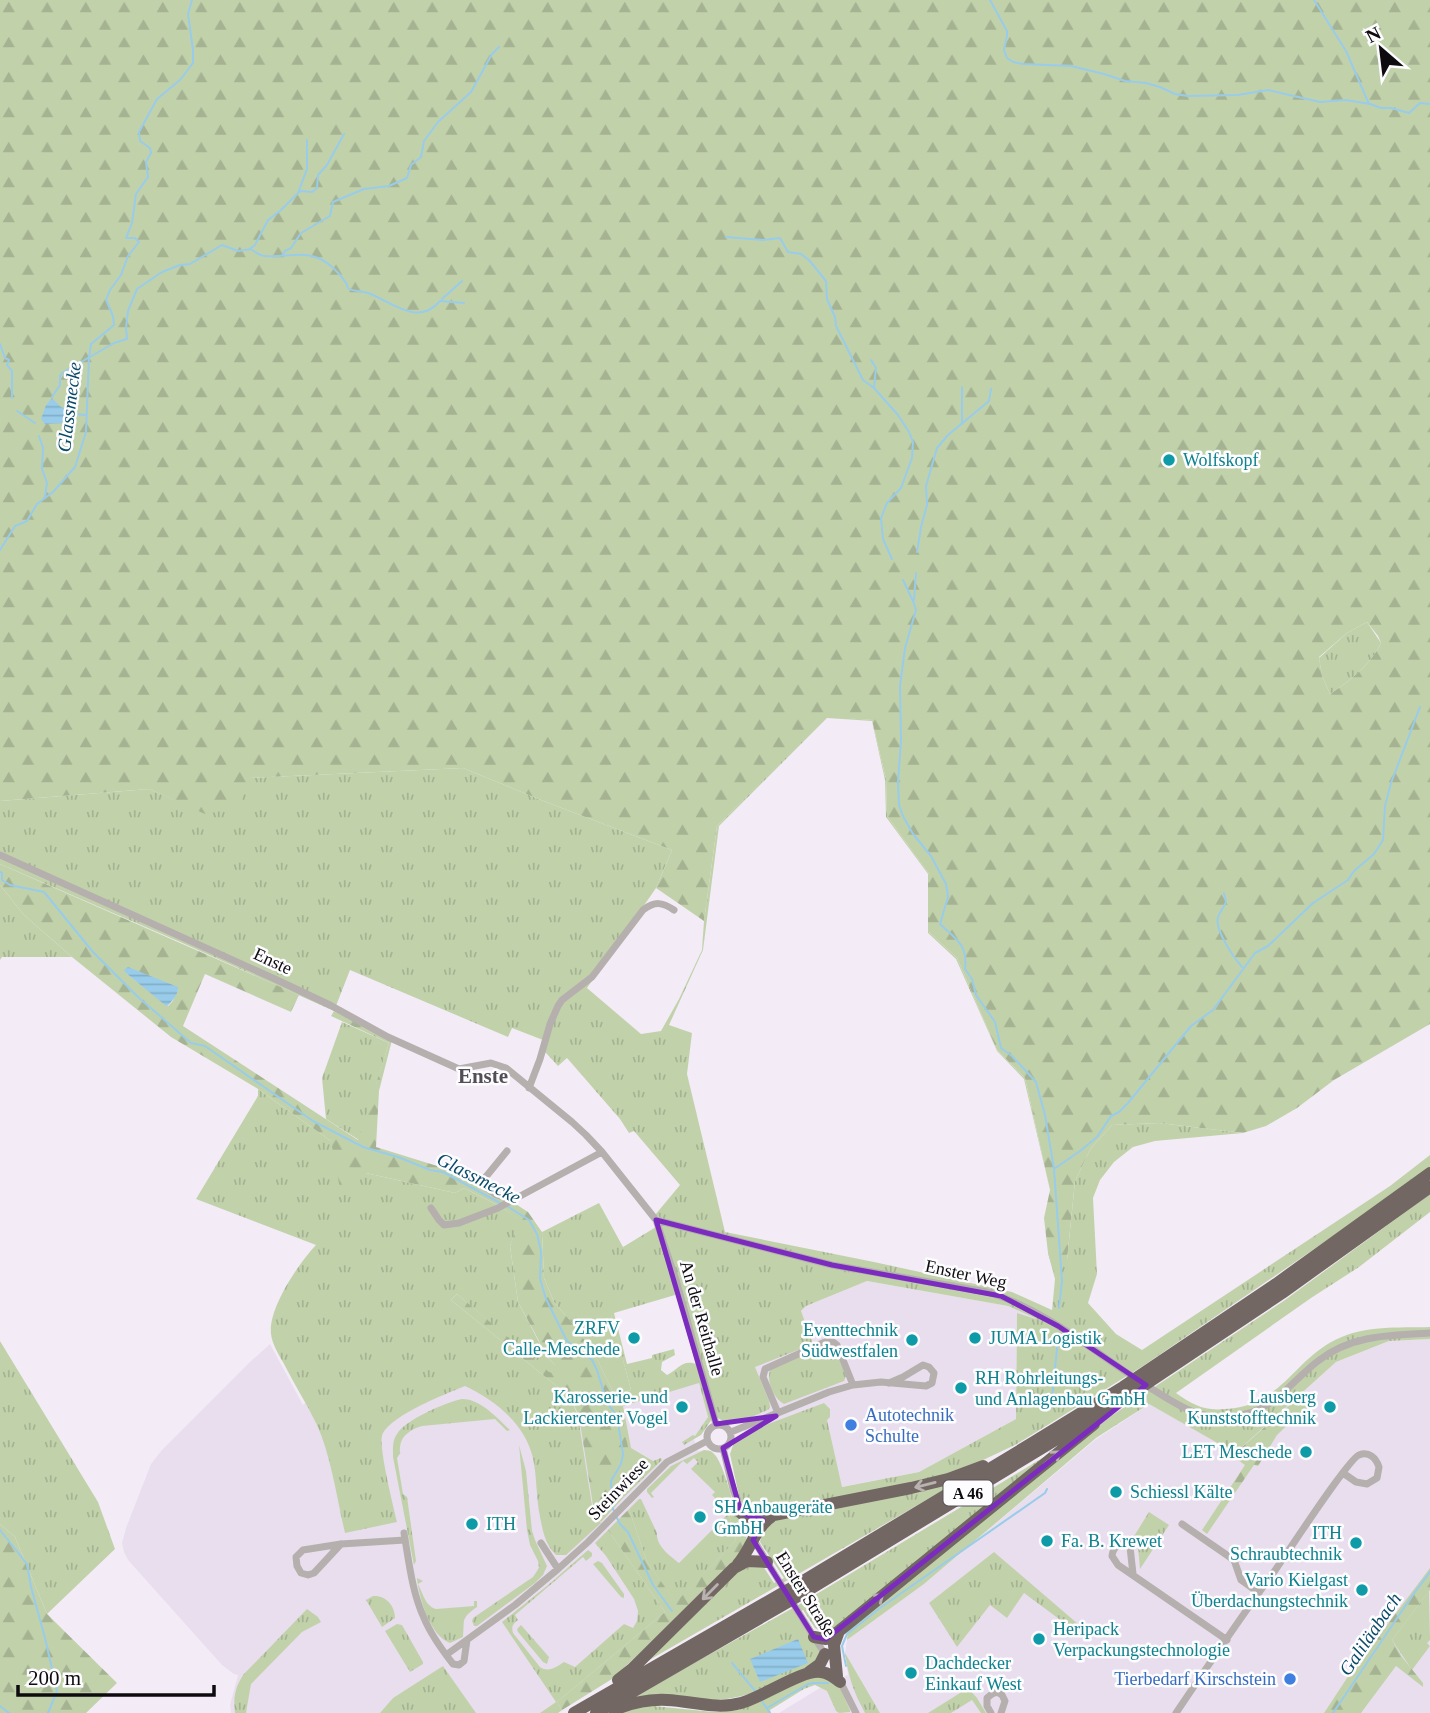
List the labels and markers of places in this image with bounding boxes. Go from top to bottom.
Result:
place label: Wolfskopf [1183,450,1259,470]
marker: Wolfskopf [1161,452,1177,468]
place label: ZRFV Calle-Meschede [503,1318,620,1359]
place label: Eventtechnik Südwestfalen [801,1320,898,1361]
place label: JUMA Logistik [989,1328,1102,1348]
marker: ZRFV Calle-Meschede [626,1330,642,1346]
marker: JUMA Logistik [967,1330,983,1346]
marker: Eventtechnik Südwestfalen [904,1332,920,1348]
place label: RH Rohrleitungs- und Anlagenbau GmbH [975,1368,1146,1409]
marker: RH Rohrleitungs- und Anlagenbau GmbH [953,1380,969,1396]
place label: Karosserie- und Lackiercenter Vogel [523,1387,668,1428]
place label: Lausberg Kunststofftechnik [1187,1387,1316,1428]
marker: Karosserie- und Lackiercenter Vogel [674,1399,690,1415]
marker: Lausberg Kunststofftechnik [1322,1399,1338,1415]
place label: Autotechnik Schulte [865,1405,954,1446]
marker: Autotechnik Schulte [843,1417,859,1433]
place label: LET Meschede [1182,1442,1292,1462]
marker: LET Meschede [1298,1444,1314,1460]
place label: Schiessl Kälte [1130,1482,1232,1502]
marker: Schiessl Kälte [1108,1484,1124,1500]
place label: SH Anbaugeräte GmbH [714,1497,832,1538]
marker: SH Anbaugeräte GmbH [692,1509,708,1525]
place label: ITH [486,1514,516,1534]
marker: ITH [464,1516,480,1532]
place label: ITH Schraubtechnik [1230,1523,1342,1564]
place label: Fa. B. Krewet [1061,1531,1162,1551]
marker: Fa. B. Krewet [1039,1533,1055,1549]
marker: ITH Schraubtechnik [1348,1535,1364,1551]
place label: Vario Kielgast Überdachungstechnik [1191,1570,1348,1611]
marker: Vario Kielgast Überdachungstechnik [1354,1582,1370,1598]
place label: Heripack Verpackungstechnologie [1053,1619,1230,1660]
marker: Heripack Verpackungstechnologie [1031,1631,1047,1647]
place label: Dachdecker Einkauf West [925,1653,1022,1694]
marker: Dachdecker Einkauf West [903,1665,919,1681]
place label: Tierbedarf Kirschstein [1114,1669,1276,1689]
marker: Tierbedarf Kirschstein [1282,1671,1298,1687]

